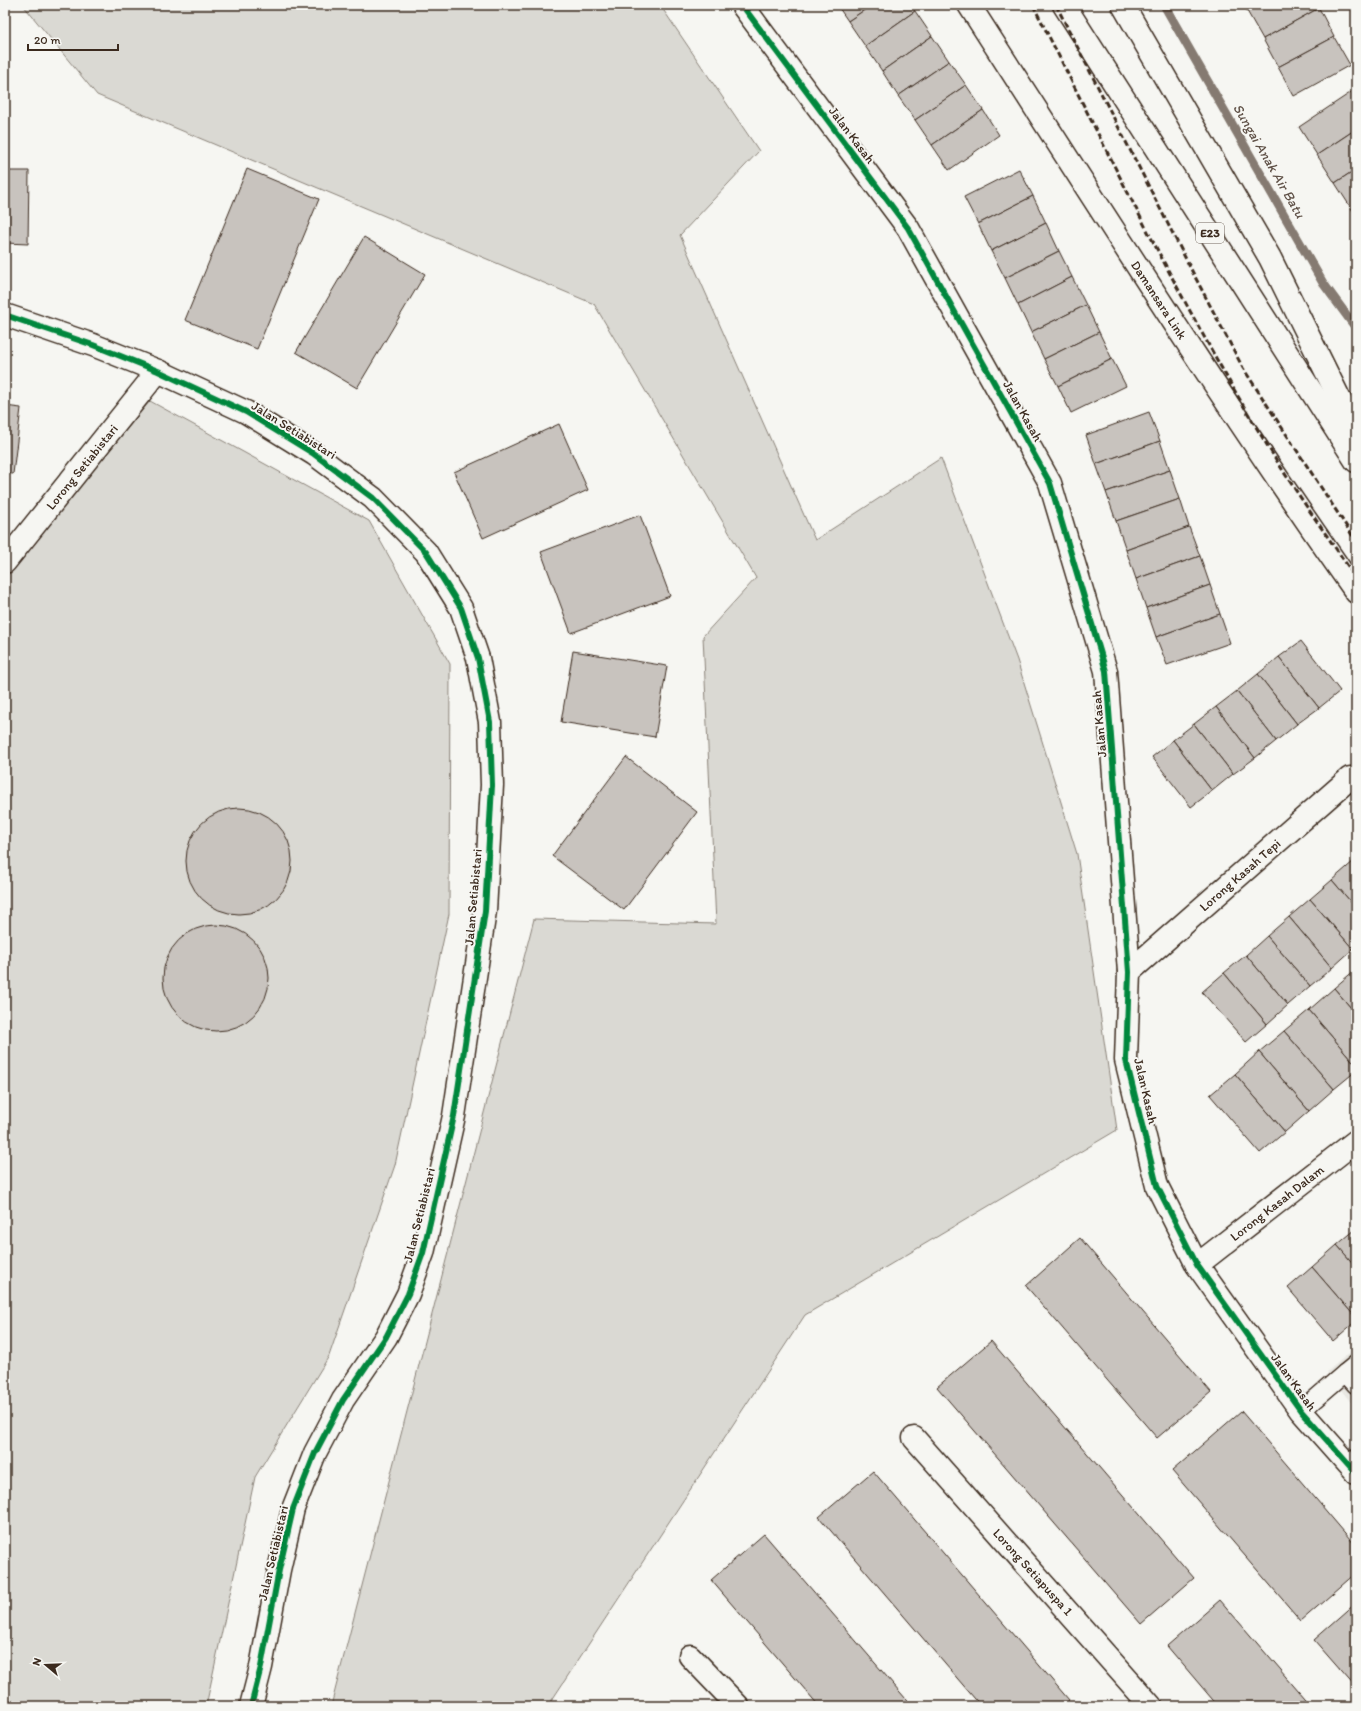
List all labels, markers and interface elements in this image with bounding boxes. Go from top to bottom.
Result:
scale bar [28,26,118,52]
text: 20 m [34,33,61,47]
water label: Sungai Anak Air Batu [1229,101,1309,221]
street label: Jalan Kasah [826,104,878,166]
road number: E23 [1196,223,1224,243]
street label: Damansara Link [1128,258,1190,342]
street label: Jalan Kasah [1000,378,1046,444]
street label: Jalan Setiabistari [249,398,339,462]
street label: Lorong Setiabistari [43,421,121,513]
street label: Jalan Kasah [1089,690,1109,758]
street label: Lorong Kasah Tepi [1196,836,1284,914]
street label: Jalan Setiabistari [461,848,485,946]
street label: Jalan Kasah [1131,1057,1161,1125]
street label: Lorong Kasah Dalam [1227,1162,1327,1244]
street label: Jalan Setiabistari [400,1166,438,1264]
street label: Jalan Kasah [1268,1350,1320,1414]
street label: Jalan Setiabistari [255,1504,291,1602]
street label: Lorong Setiapuspa 1 [990,1525,1076,1619]
north arrow [26,1645,66,1685]
text: N [30,1656,44,1668]

